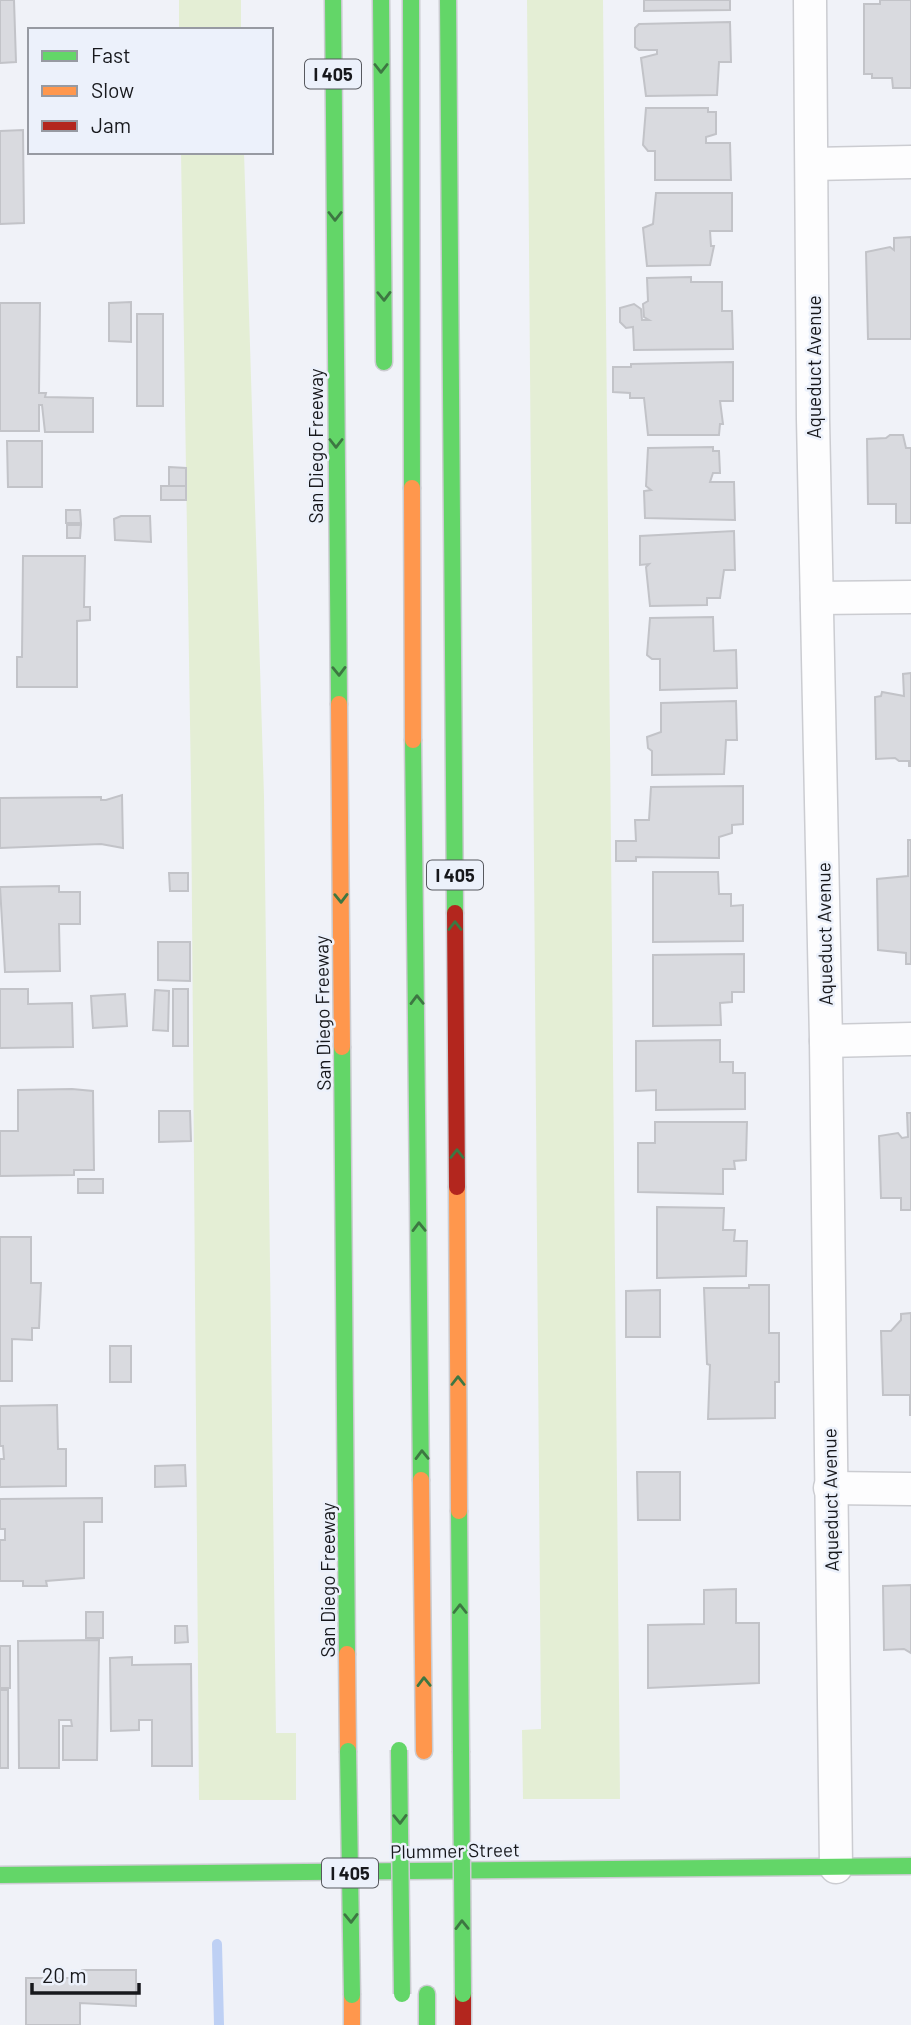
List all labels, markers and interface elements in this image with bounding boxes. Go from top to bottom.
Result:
legend [28,28,273,154]
text: Fast [91,42,131,67]
road number: I 405 [305,60,361,88]
one-way arrow [373,63,389,74]
text: Slow [91,77,134,102]
text: Jam [91,112,131,137]
one-way arrow [327,210,342,221]
one-way arrow [376,291,392,301]
street label: Aqueduct Avenue [802,295,825,439]
street label: San Diego Freeway [304,368,327,524]
one-way arrow [329,438,344,449]
one-way arrow [331,666,347,676]
road number: I 405 [427,860,483,890]
street label: Aqueduct Avenue [811,862,837,1006]
one-way arrow [333,893,349,904]
one-way arrow [447,921,463,931]
street label: San Diego Freeway [309,935,335,1091]
one-way arrow [409,994,425,1005]
one-way arrow [449,1148,464,1159]
one-way arrow [412,1222,427,1233]
one-way arrow [450,1376,466,1386]
street label: Aqueduct Avenue [817,1428,843,1572]
one-way arrow [414,1449,430,1460]
street label: San Diego Freeway [316,1502,339,1658]
one-way arrow [452,1603,468,1614]
one-way arrow [416,1677,432,1687]
one-way arrow [392,1814,408,1824]
street label: Plummer Street [390,1837,520,1863]
road number: I 405 [322,1858,378,1887]
one-way arrow [343,1913,359,1923]
one-way arrow [454,1920,470,1930]
scale bar [32,1952,138,1996]
text: 20 m [42,1962,87,1987]

